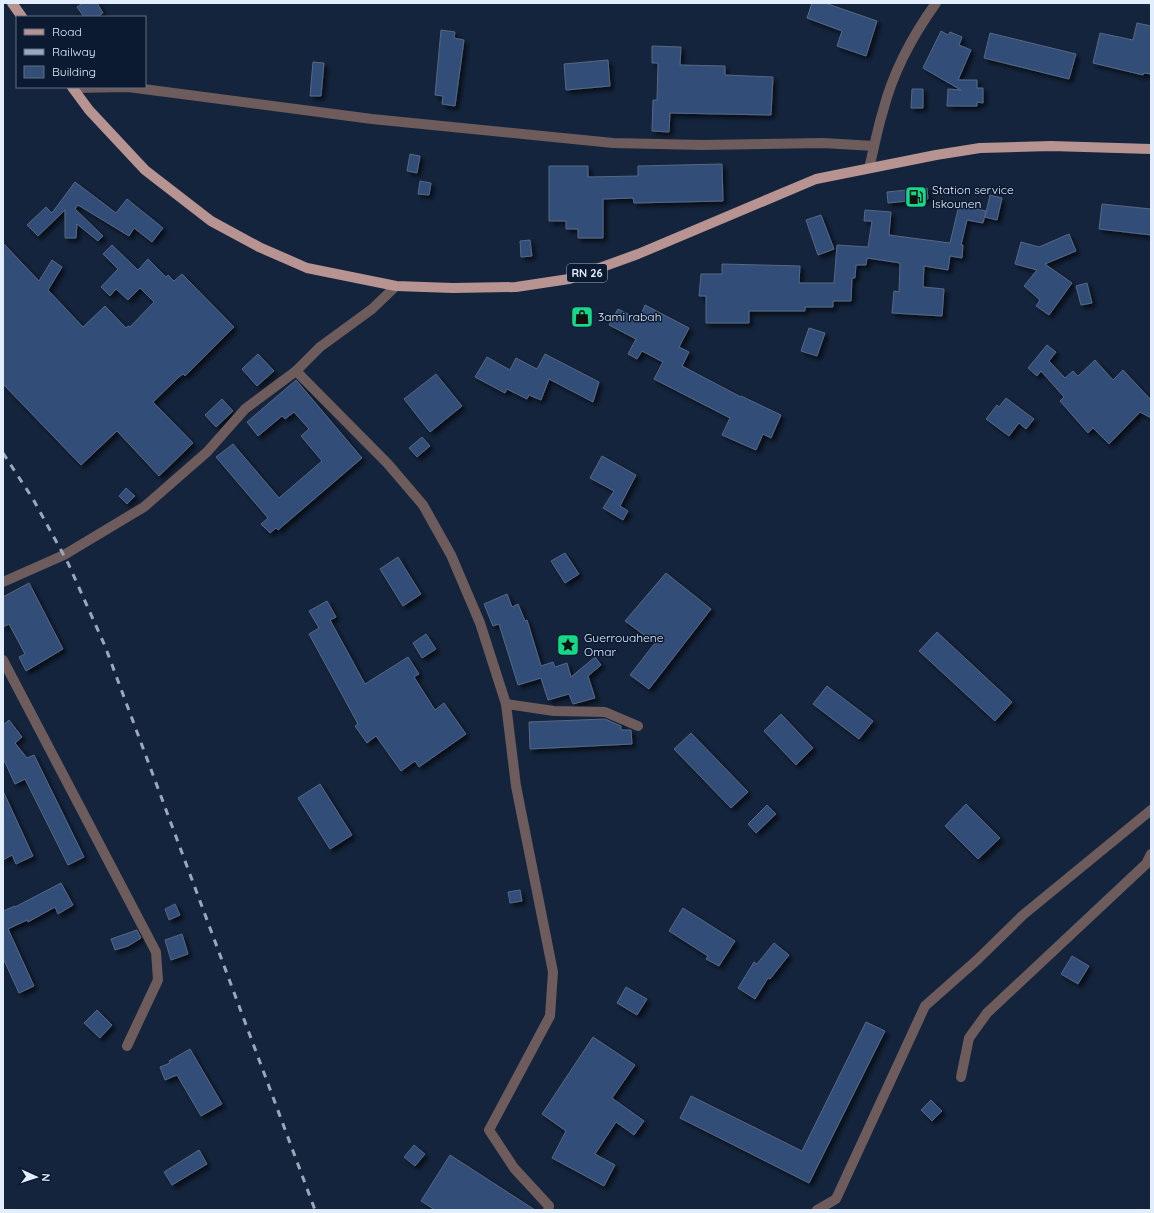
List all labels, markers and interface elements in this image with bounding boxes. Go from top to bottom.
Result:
legend [16,16,146,88]
text: Road [52,24,82,39]
text: Railway [52,44,96,59]
text: Building [52,64,96,79]
place label: Station service Iskounen [932,182,1014,211]
fuel station icon: Station service Iskounen [903,184,929,210]
road number: RN 26 [567,264,607,282]
shop icon: 3ami rabah [569,304,595,330]
place label: 3ami rabah [598,309,661,324]
place label: Guerrouahene Omar [584,630,664,659]
place icon: Guerrouahene Omar [555,632,581,658]
north arrow [16,1157,56,1197]
text: N [39,1173,53,1182]

